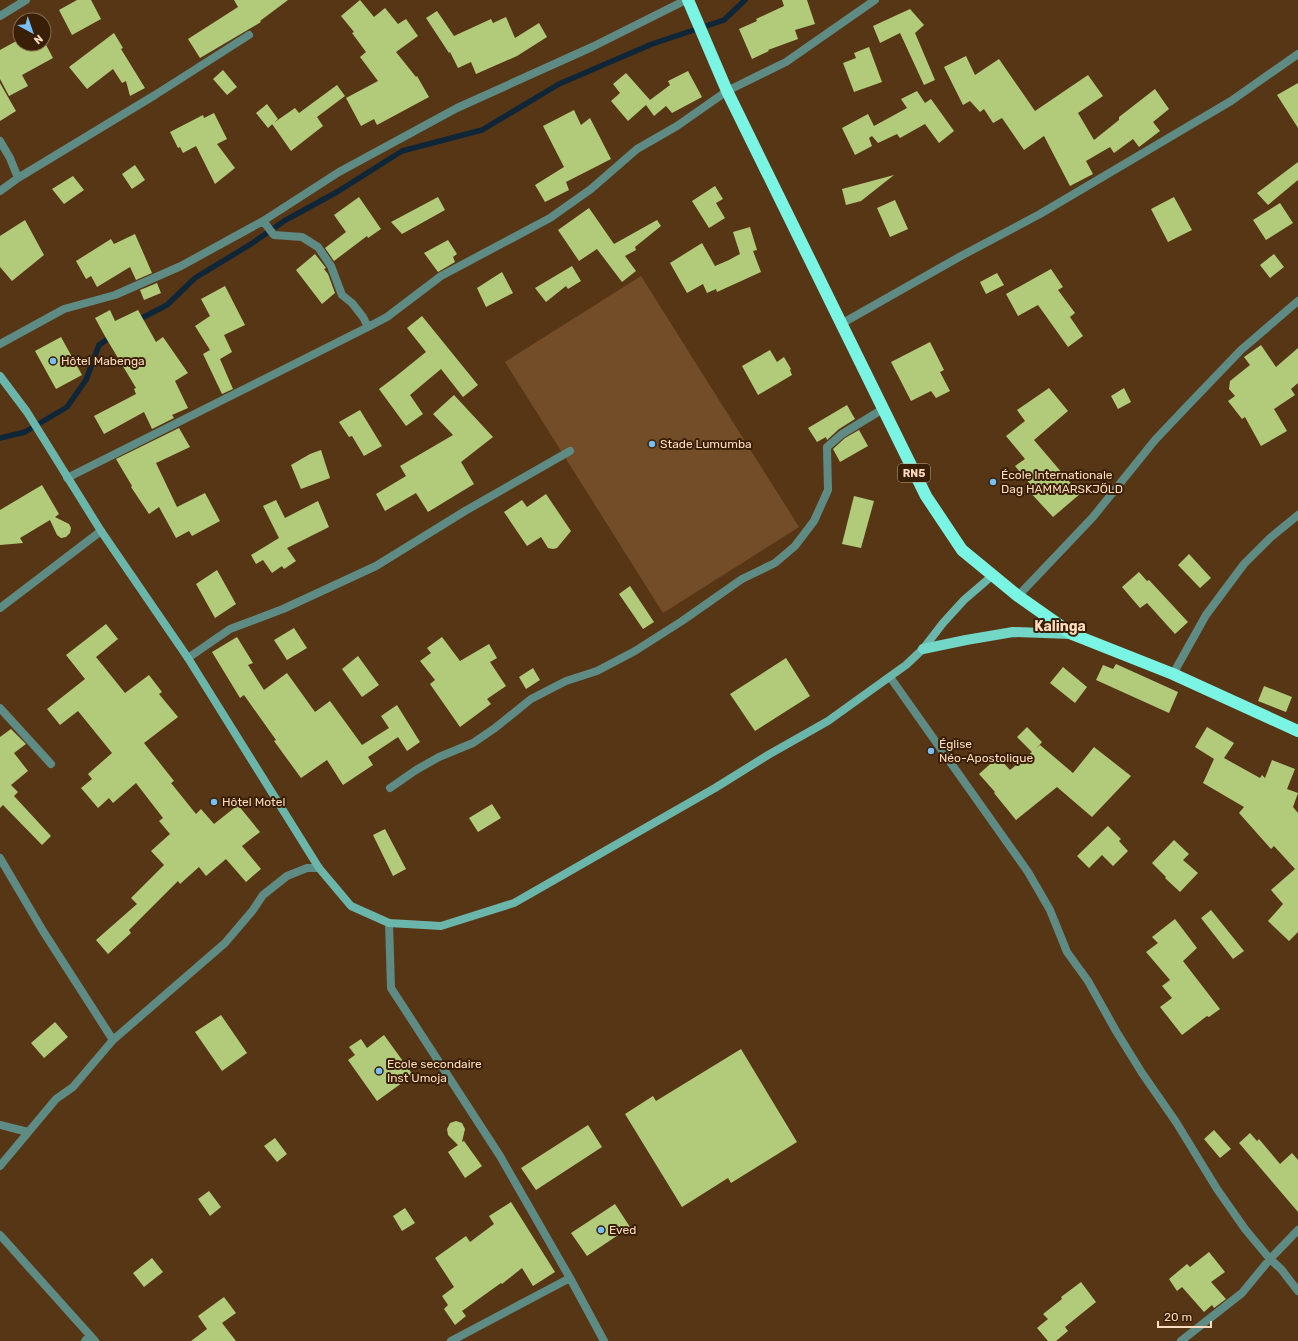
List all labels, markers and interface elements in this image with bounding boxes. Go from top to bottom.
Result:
north arrow [12,12,52,52]
text: N [31,32,45,47]
place label: Hôtel Mabenga [61,354,145,368]
marker: Hôtel Mabenga [48,356,58,366]
place label: Stade Lumumba [660,437,752,451]
marker: Stade Lumumba [647,439,657,449]
road number: RN5 [898,464,930,482]
place label: École Internationale Dag HAMMARSKJÖLD [1001,468,1123,496]
marker: École Internationale Dag HAMMARSKJÖLD [988,477,998,487]
district label: Kalinga [1034,618,1086,635]
place label: Église Néo-Apostolique [939,737,1033,765]
marker: Église Néo-Apostolique [926,746,936,756]
place label: Hôtel Motel [222,795,285,809]
marker: Hôtel Motel [209,797,219,807]
place label: Ecole secondaire Inst Umoja [387,1057,482,1085]
marker: Ecole secondaire Inst Umoja [374,1066,384,1076]
place label: Eved [609,1223,636,1237]
marker: Eved [596,1225,606,1235]
scale bar [1158,1303,1211,1329]
text: 20 m [1164,1310,1192,1324]

